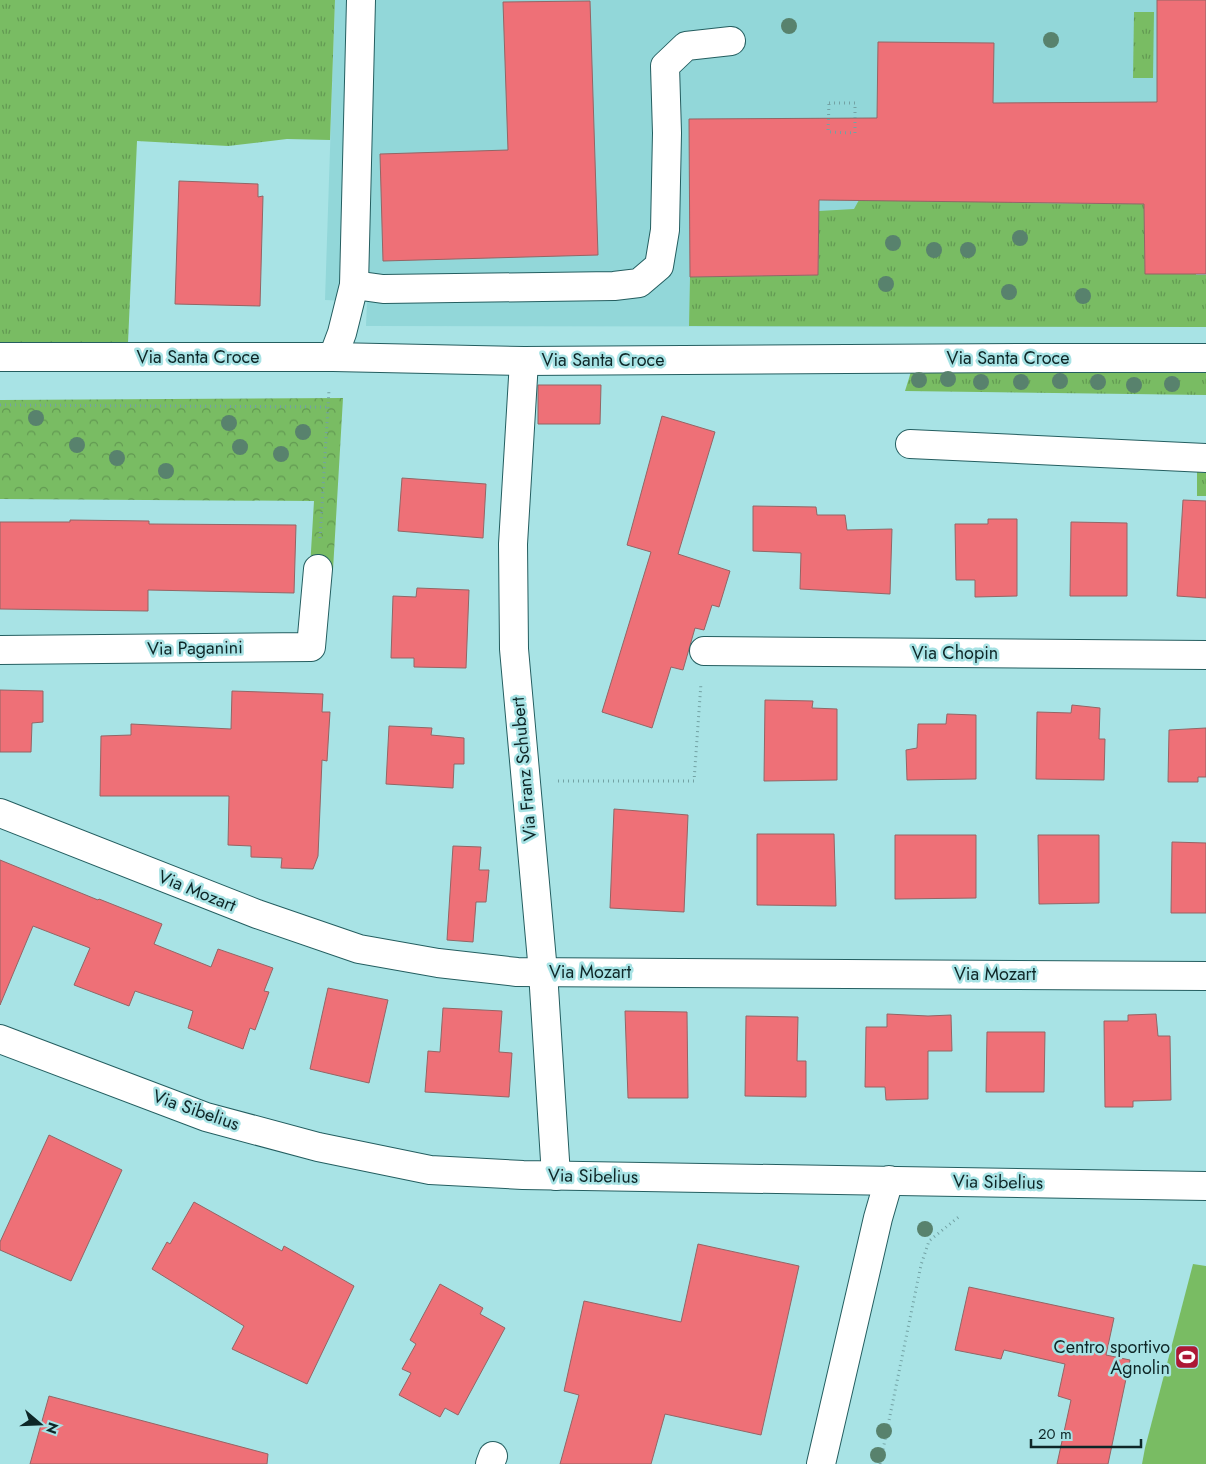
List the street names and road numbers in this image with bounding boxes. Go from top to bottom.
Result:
street label: Via Santa Croce [137,344,259,370]
street label: Via Santa Croce [947,345,1069,371]
street label: Via Santa Croce [542,347,664,373]
street label: Via Paganini [147,634,243,662]
street label: Via Chopin [912,640,998,666]
street label: Via Franz Schubert [505,695,543,842]
street label: Via Mozart [154,864,241,919]
street label: Via Mozart [549,959,632,985]
street label: Via Mozart [954,961,1037,987]
street label: Via Sibelius [149,1083,243,1137]
street label: Via Sibelius [548,1162,638,1190]
street label: Via Sibelius [953,1168,1043,1196]

